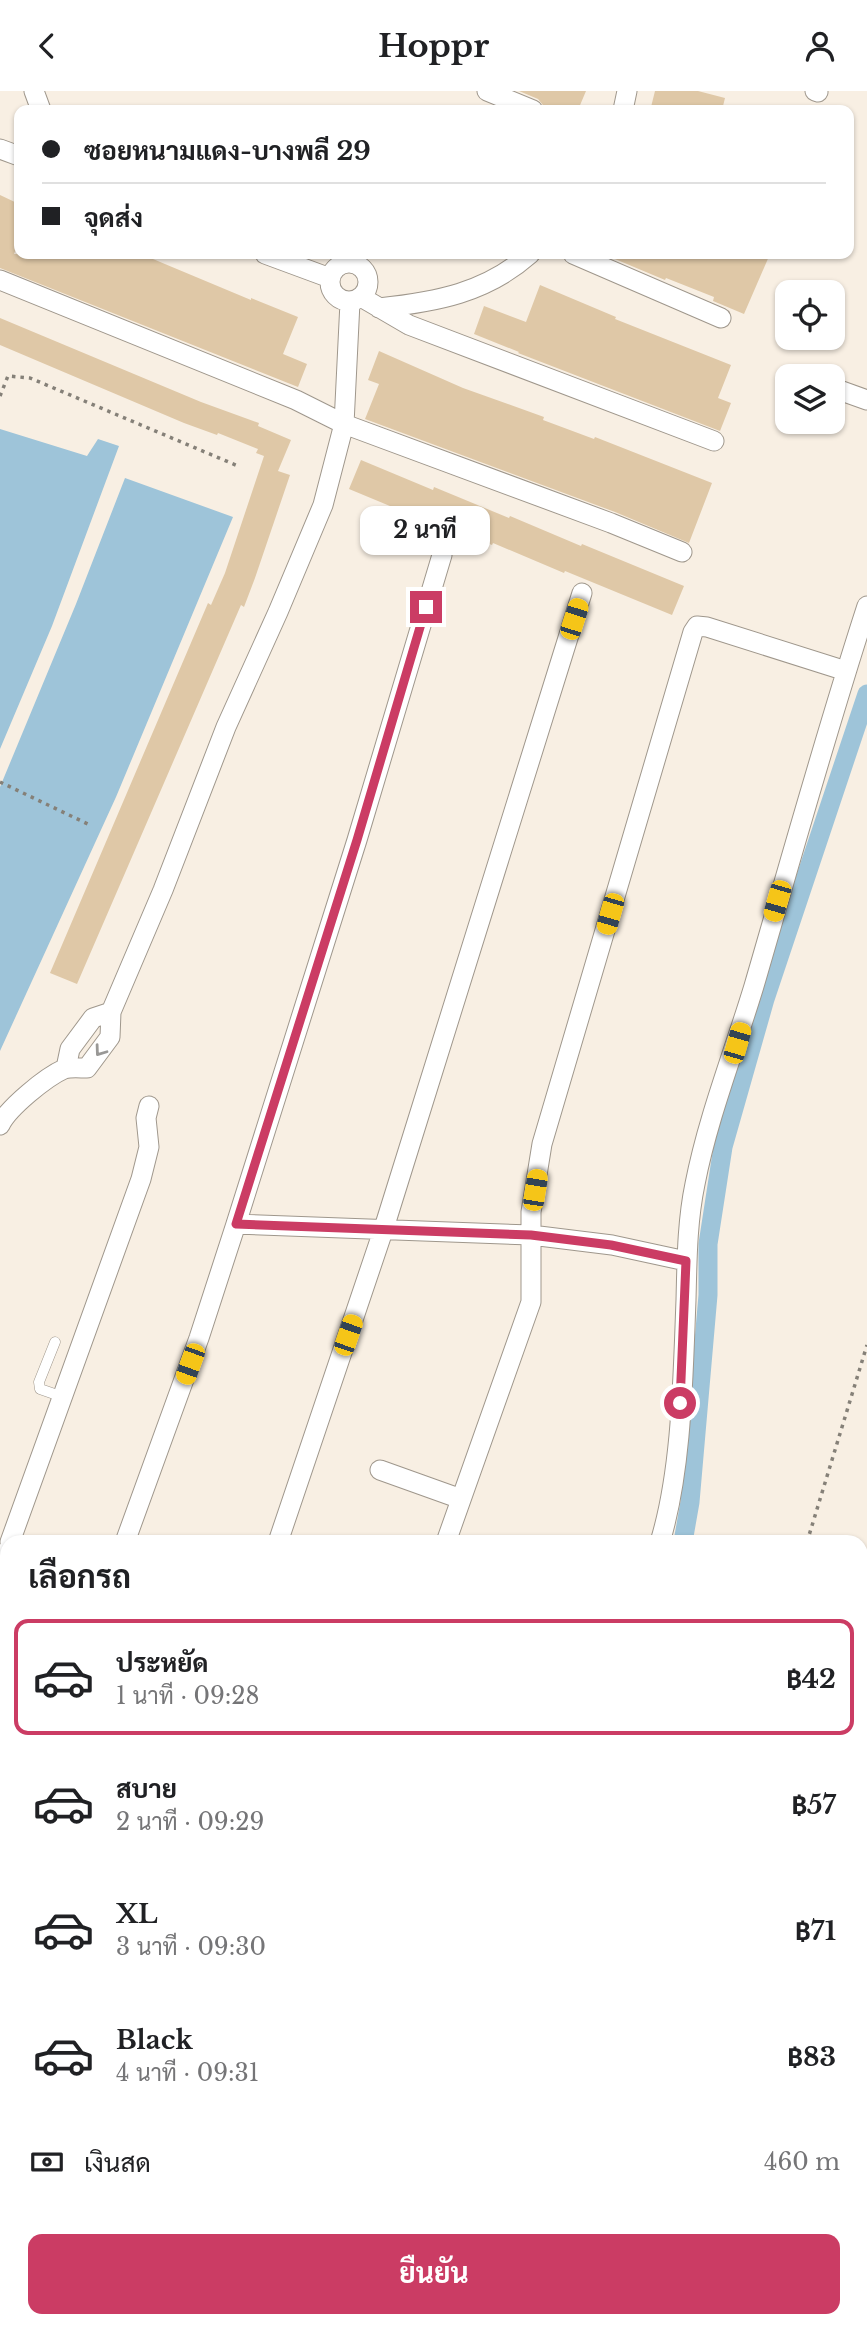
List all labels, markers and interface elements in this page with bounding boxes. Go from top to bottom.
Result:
text: Hoppr [378,26,489,66]
icon: back [28,27,66,65]
icon: person [801,27,839,65]
text: ซอยหนามแดง-บางพลี 29 [84,135,371,167]
text: จุดส่ง [84,202,143,234]
map controls [775,280,845,434]
button: locate [775,280,845,350]
button: layers [775,364,845,434]
callout: 2 นาที [361,505,491,554]
text: 2 นาที [393,516,457,544]
route end [410,591,442,623]
car [558,596,591,642]
car [762,878,793,924]
car [595,891,626,937]
car [722,1020,753,1066]
one-way arrow [95,1043,108,1056]
car [522,1168,549,1212]
car [332,1312,365,1358]
car [173,1341,208,1387]
route start [664,1387,696,1419]
text: เลือกรถ [28,1557,131,1597]
icon: car [32,1646,95,1709]
text: ประหยัด [116,1647,209,1679]
text: ฿42 [786,1663,836,1695]
text: 1 นาที · 09:28 [116,1682,259,1710]
icon: car [32,1772,95,1835]
text: สบาย [116,1773,177,1805]
text: ฿57 [791,1789,836,1821]
text: 2 นาที · 09:29 [116,1808,264,1836]
icon: car [32,1898,95,1961]
text: XL [116,1898,158,1930]
text: ฿71 [795,1915,836,1947]
text: 3 นาที · 09:30 [116,1933,266,1961]
icon: car [32,2024,95,2087]
text: Black [116,2024,193,2056]
text: ฿83 [787,2041,836,2073]
text: 4 นาที · 09:31 [116,2059,259,2087]
icon: cash [28,2143,66,2181]
text: เงินสด [84,2147,151,2179]
text: 460 m [764,2148,840,2176]
button: ยืนยัน [28,2234,840,2314]

